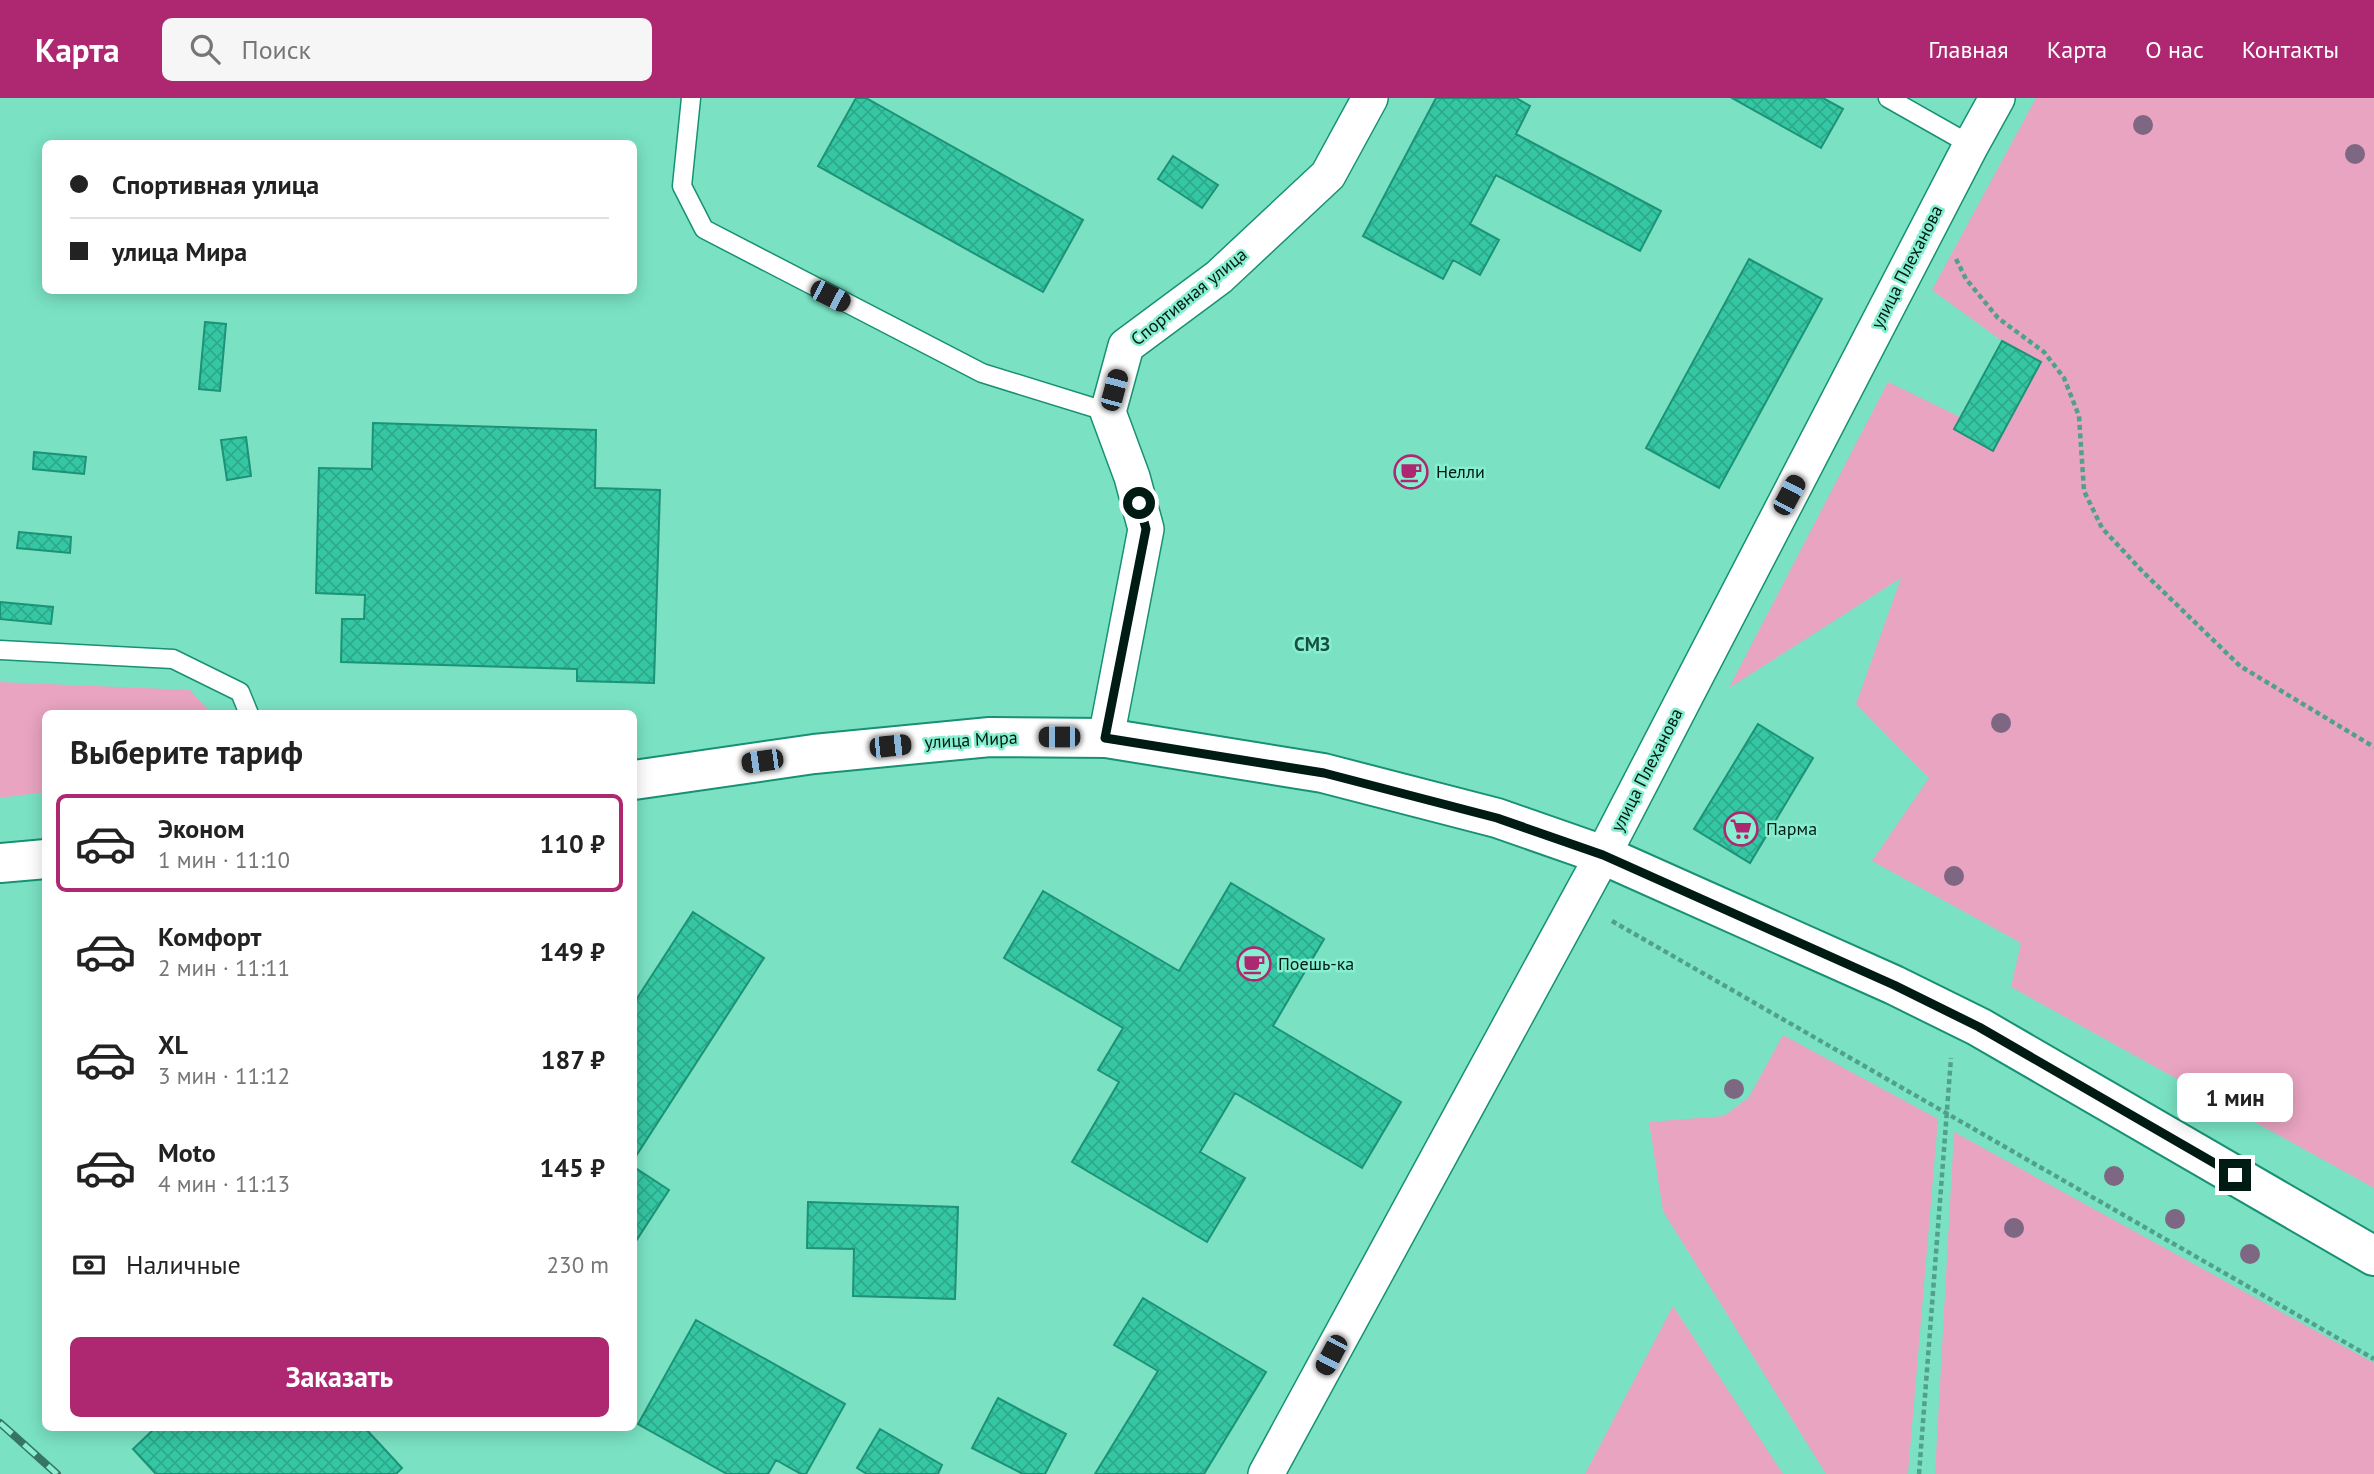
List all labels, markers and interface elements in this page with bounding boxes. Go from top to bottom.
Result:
search box [162,18,652,81]
text: Карта [35,28,120,71]
icon: search [186,30,224,68]
text: Поиск [242,33,311,66]
text: Главная [1928,34,2009,65]
text: Карта [2047,34,2107,65]
text: О нас [2145,34,2204,65]
text: Контакты [2242,34,2339,65]
text: Спортивная улица [112,168,319,201]
street label: улица Плеханова [1865,201,1948,332]
text: улица Мира [112,235,247,268]
street label: Спортивная улица [1126,243,1251,350]
car [807,277,854,315]
car [1099,367,1130,413]
cafe icon: Нелли [1392,453,1430,491]
place label: Нелли [1436,460,1485,483]
car [1770,472,1809,518]
route start [1123,487,1155,519]
district label: СМЗ [1294,632,1330,656]
street label: улица Плеханова [1605,704,1688,835]
street label: улица Мира [924,726,1018,753]
car [1039,727,1081,748]
text: Выберите тариф [70,731,303,773]
car [869,733,912,759]
car [740,748,785,774]
supermarket icon: Парма [1722,810,1760,848]
icon: car [74,812,137,875]
text: Эконом [158,812,245,845]
place label: Парма [1766,817,1817,840]
text: 110 ₽ [539,827,605,860]
text: 1 мин · 11:10 [158,845,290,874]
icon: car [74,920,137,983]
text: Комфорт [158,920,261,953]
text: 149 ₽ [539,935,605,968]
cafe icon: Поешь-ка [1235,945,1273,983]
place label: Поешь-ка [1278,952,1354,975]
text: 2 мин · 11:11 [158,953,290,982]
icon: car [74,1028,137,1091]
text: XL [158,1028,188,1061]
text: 187 ₽ [541,1043,605,1076]
text: 3 мин · 11:12 [158,1061,290,1090]
callout: 1 мин [2177,1074,2293,1122]
text: 1 мин [2205,1083,2265,1112]
icon: car [74,1136,137,1199]
text: Moto [158,1136,216,1169]
text: 145 ₽ [539,1151,605,1184]
route end [2219,1159,2251,1191]
text: 4 мин · 11:13 [158,1169,290,1198]
icon: cash [70,1246,108,1284]
text: Наличные [126,1248,241,1281]
text: 230 m [547,1250,609,1279]
car [1312,1332,1351,1378]
button: Заказать [70,1337,609,1417]

